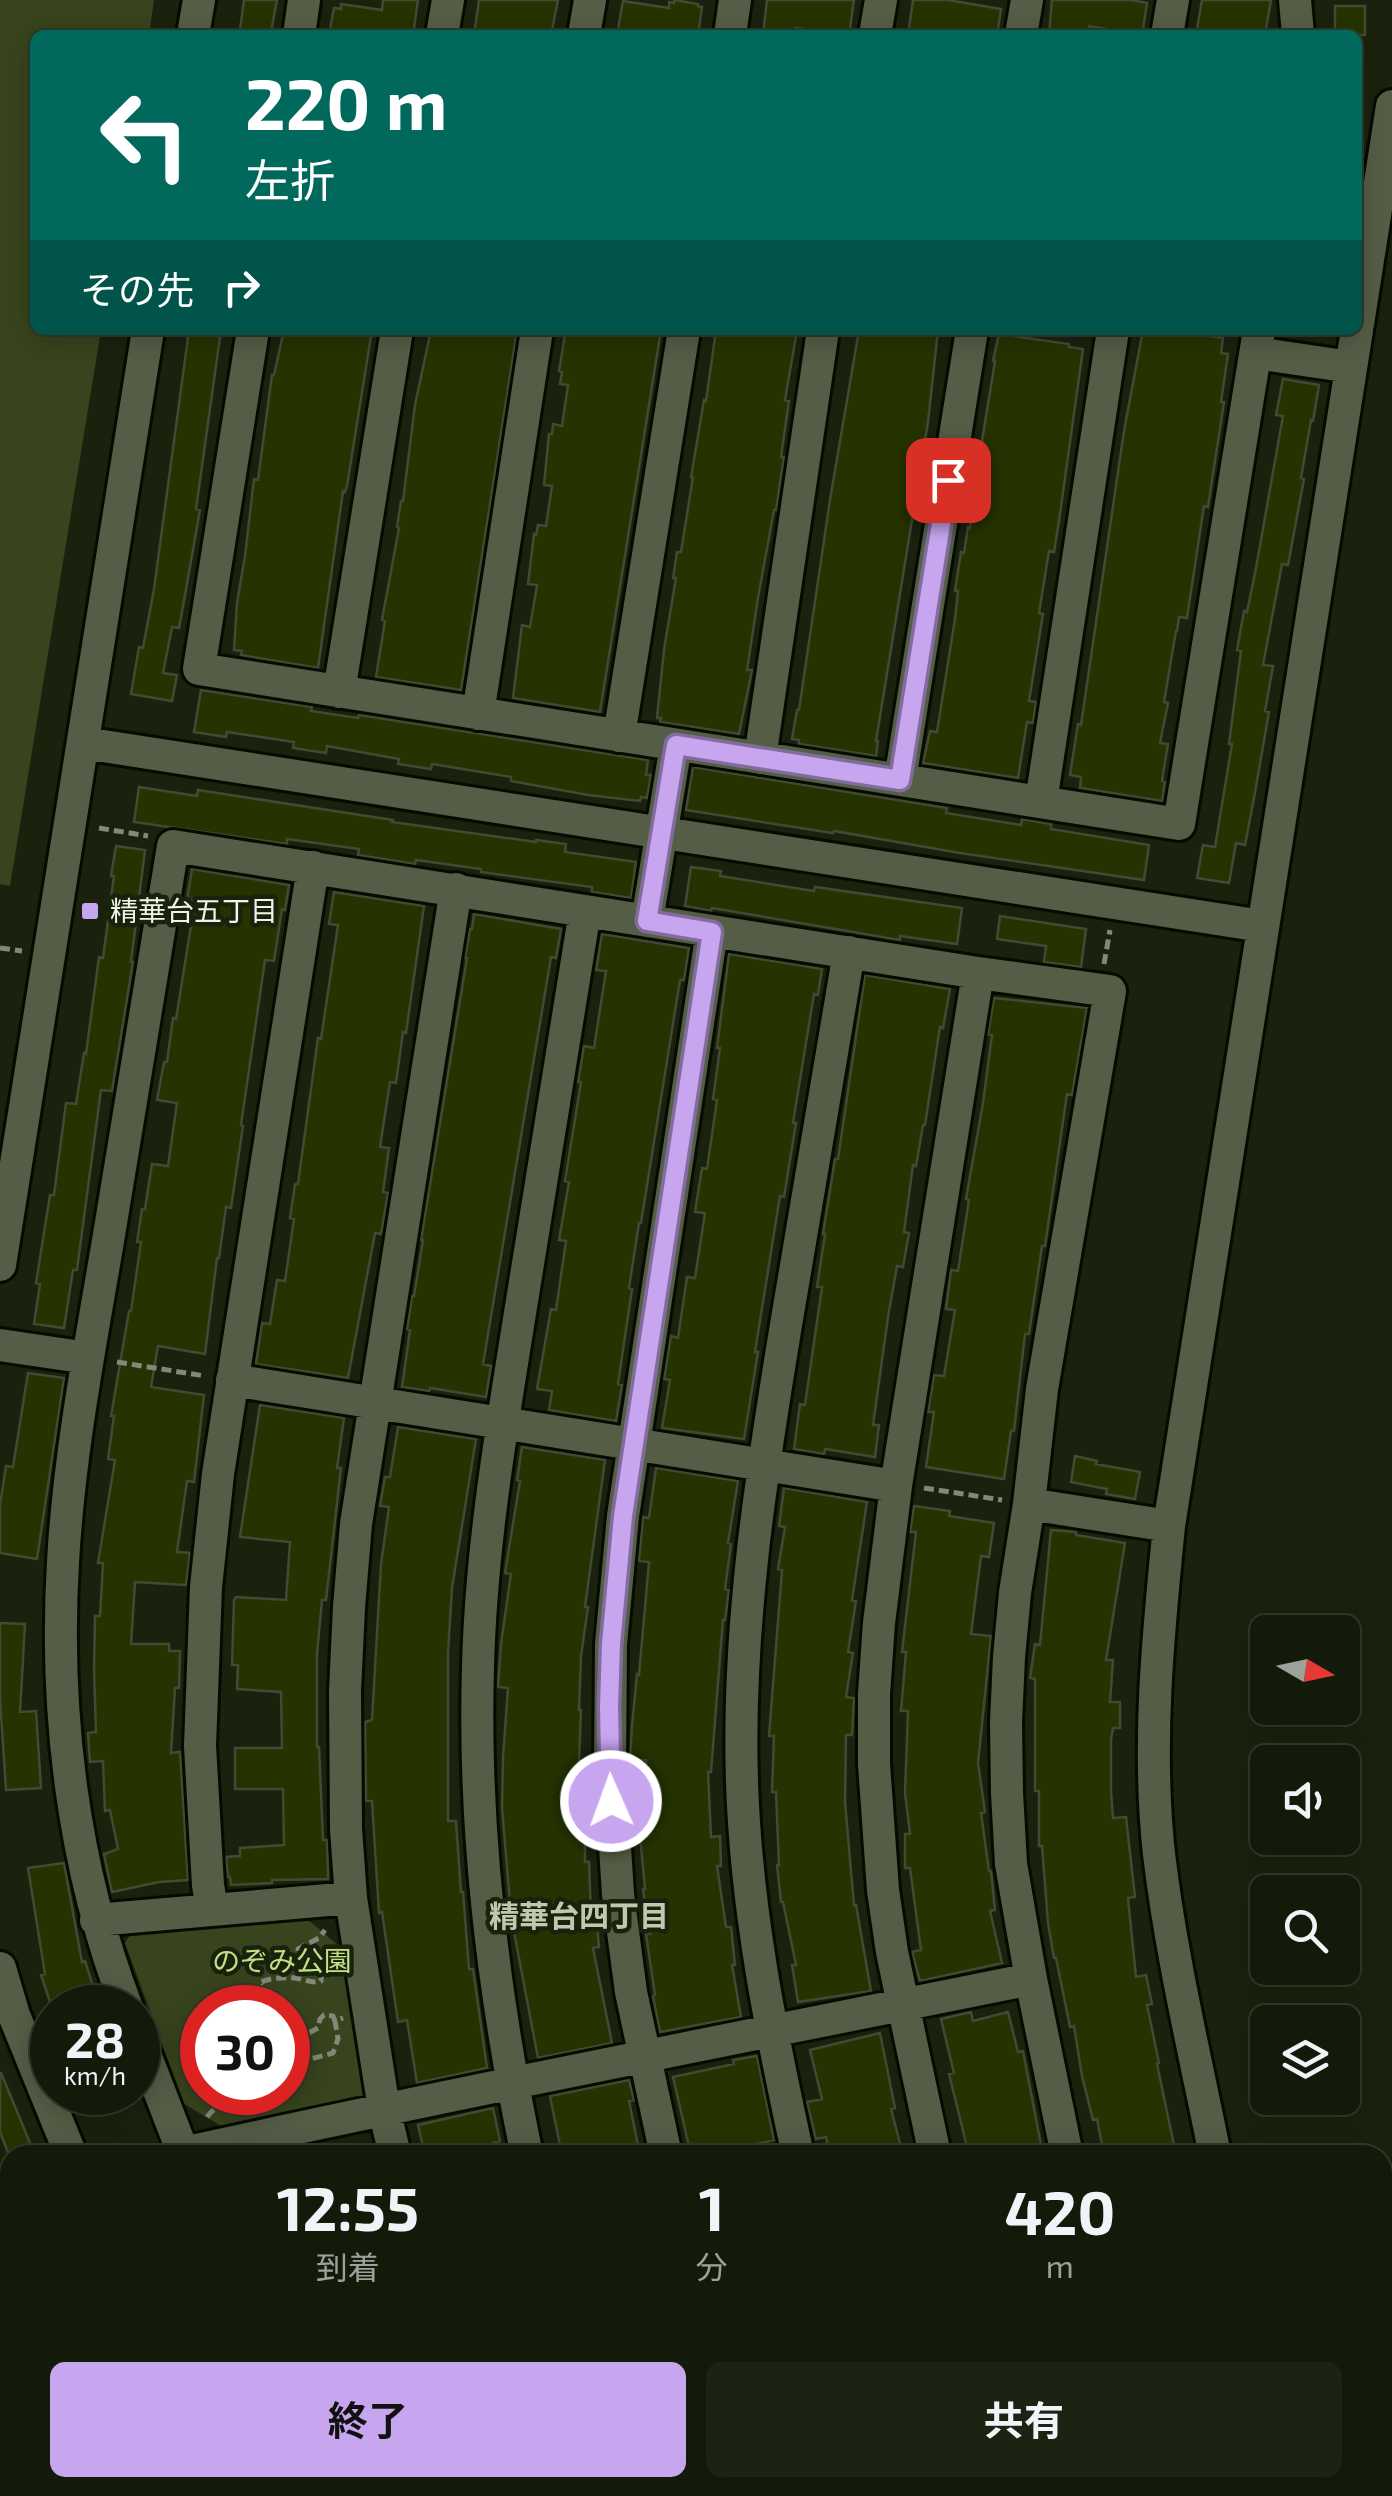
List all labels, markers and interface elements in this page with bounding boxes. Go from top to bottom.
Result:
text: 220 m [245,60,447,144]
icon: left [80,70,210,200]
text: 左折 [245,152,335,206]
icon: right [214,260,269,315]
text: その先 [80,266,194,312]
pin [906,438,991,523]
icon: arrive [921,453,976,508]
place label: 精華台五丁目 [110,893,278,927]
marker: 精華台五丁目 [79,900,101,922]
north arrow [1250,1615,1360,1725]
map controls [1250,1615,1360,2115]
button: sound [1250,1745,1360,1855]
position arrow [559,1749,663,1853]
button: search [1250,1875,1360,1985]
district label: 精華台四丁目 [489,1897,669,1933]
park label: のぞみ公園 [212,1943,352,1977]
speed limit sign: 30 [180,1985,310,2115]
button: layers [1250,2005,1360,2115]
text: 28 [65,2008,125,2068]
text: km/h [64,2060,126,2090]
text: 12:55 [277,2171,419,2243]
text: 1 [699,2171,725,2243]
text: 420 [1004,2175,1115,2247]
text: m [1046,2246,1074,2284]
text: 到着 [316,2247,380,2285]
text: 分 [696,2247,728,2285]
button: 終了 [50,2362,686,2477]
button: 共有 [706,2362,1342,2477]

